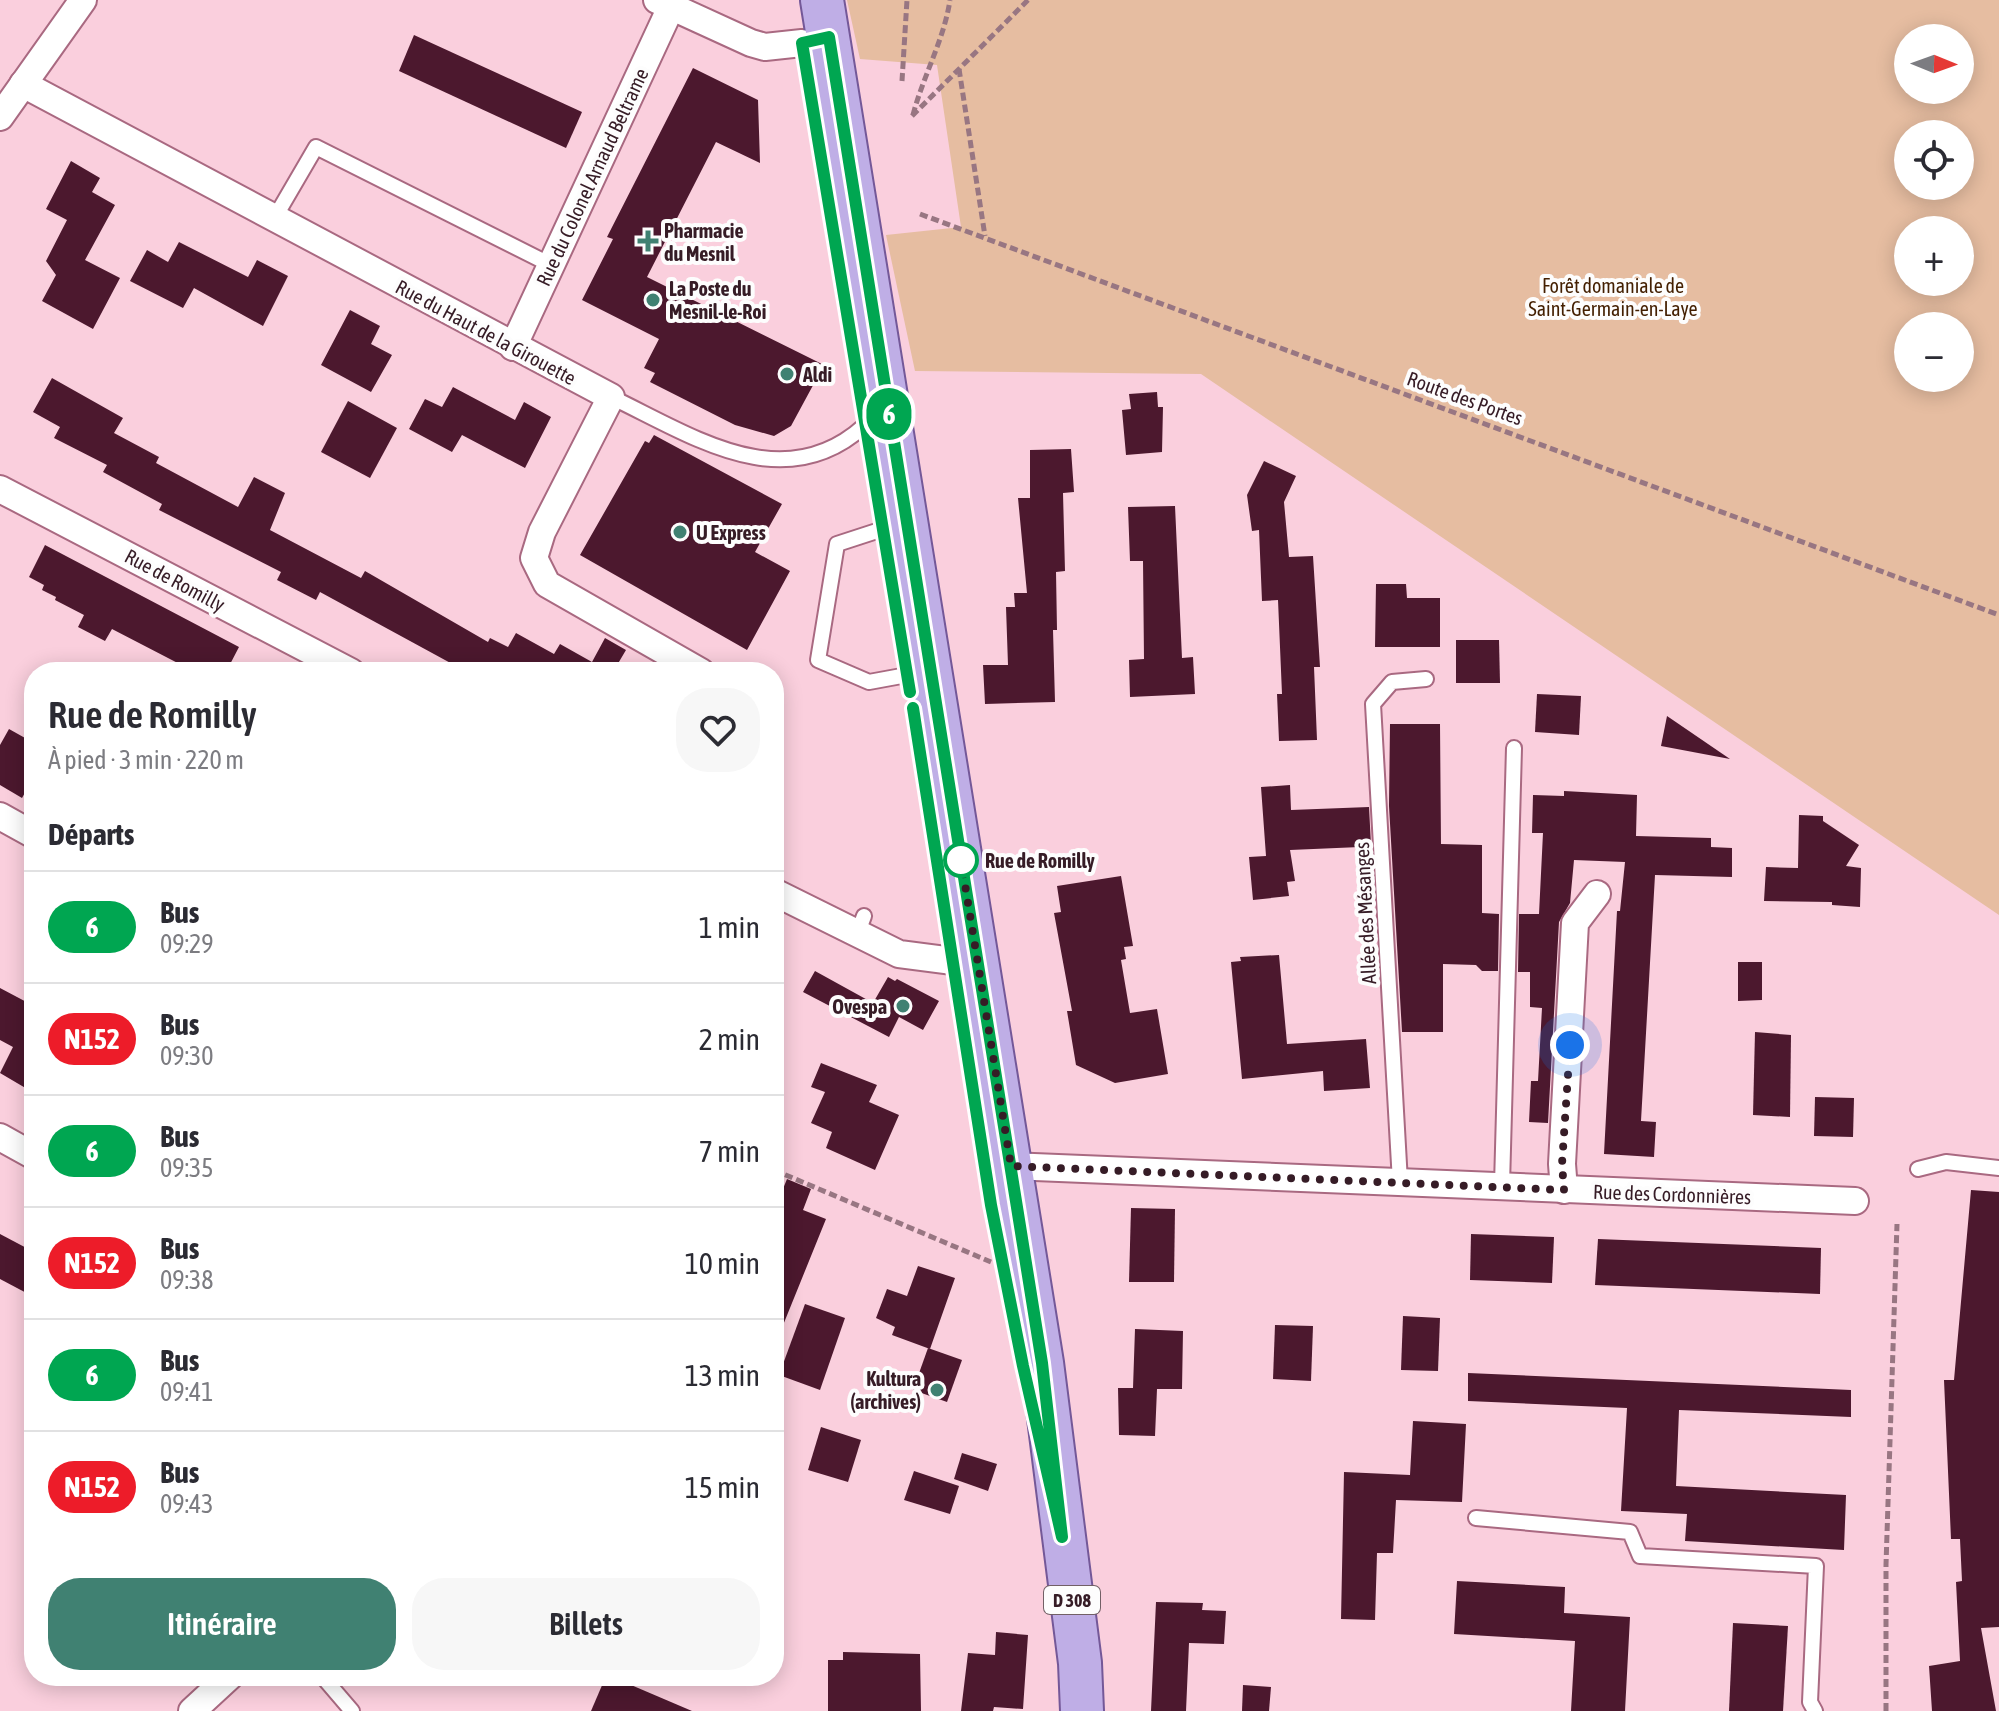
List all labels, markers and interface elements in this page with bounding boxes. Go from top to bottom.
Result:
north arrow [1894,24,1974,104]
map controls [1894,24,1974,392]
street label: Rue du Colonel Arnaud Beltrame [531,64,653,290]
button: locate [1894,120,1974,200]
button: + [1894,216,1974,296]
place label: Pharmacie du Mesnil [664,219,743,265]
marker: Pharmacie du Mesnil [639,232,657,250]
park label: Forêt domaniale de Saint-Germain-en-Laye [1528,274,1698,320]
street label: Rue du Haut de la Girouette [392,275,580,389]
place label: La Poste du Mesnil-le-Roi [669,277,766,323]
marker: La Poste du Mesnil-le-Roi [644,291,662,309]
button: − [1894,312,1974,392]
place label: Aldi [802,363,832,386]
marker: Aldi [778,365,796,383]
street label: Route des Portes [1404,366,1526,430]
line badge: 6 [863,388,915,440]
text: 6 [882,398,896,430]
place label: U Express [696,521,766,544]
marker: U Express [671,523,689,541]
street label: Rue de Romilly [121,544,229,616]
button: heart [676,688,760,772]
text: Rue de Romilly [48,693,257,736]
text: À pied · 3 min · 220 m [48,745,244,775]
text: Départs [48,817,134,851]
street label: Allée des Mésanges [1350,841,1380,985]
marker: Rue de Romilly [944,843,978,877]
place label: Rue de Romilly [985,849,1096,872]
text: Bus [160,895,199,929]
text: 1 min [699,910,760,944]
text: 6 [85,911,99,943]
text: 09:29 [160,929,214,959]
place label: Ovespa [832,995,887,1018]
marker: Ovespa [894,997,912,1015]
text: Bus [160,1007,199,1041]
text: 2 min [699,1022,760,1056]
text: N152 [64,1023,120,1055]
your location [1550,1025,1590,1065]
text: 09:30 [160,1041,214,1071]
text: Bus [160,1119,199,1153]
text: 7 min [699,1134,760,1168]
text: 6 [85,1135,99,1167]
text: 09:35 [160,1153,214,1183]
street label: Rue des Cordonnières [1593,1180,1751,1208]
text: Bus [160,1231,199,1265]
text: 10 min [685,1246,760,1280]
text: N152 [64,1247,120,1279]
text: 09:38 [160,1265,214,1295]
text: Bus [160,1343,199,1377]
text: 13 min [685,1358,760,1392]
text: 6 [85,1359,99,1391]
place label: Kultura (archives) [850,1367,921,1413]
text: 09:41 [160,1377,214,1407]
marker: Kultura (archives) [928,1381,946,1399]
text: Bus [160,1455,199,1489]
text: 15 min [685,1470,760,1504]
text: N152 [64,1471,120,1503]
text: 09:43 [160,1489,214,1519]
button: Itinéraire [48,1578,396,1670]
button: Billets [412,1578,760,1670]
road number: D 308 [1044,1586,1100,1614]

